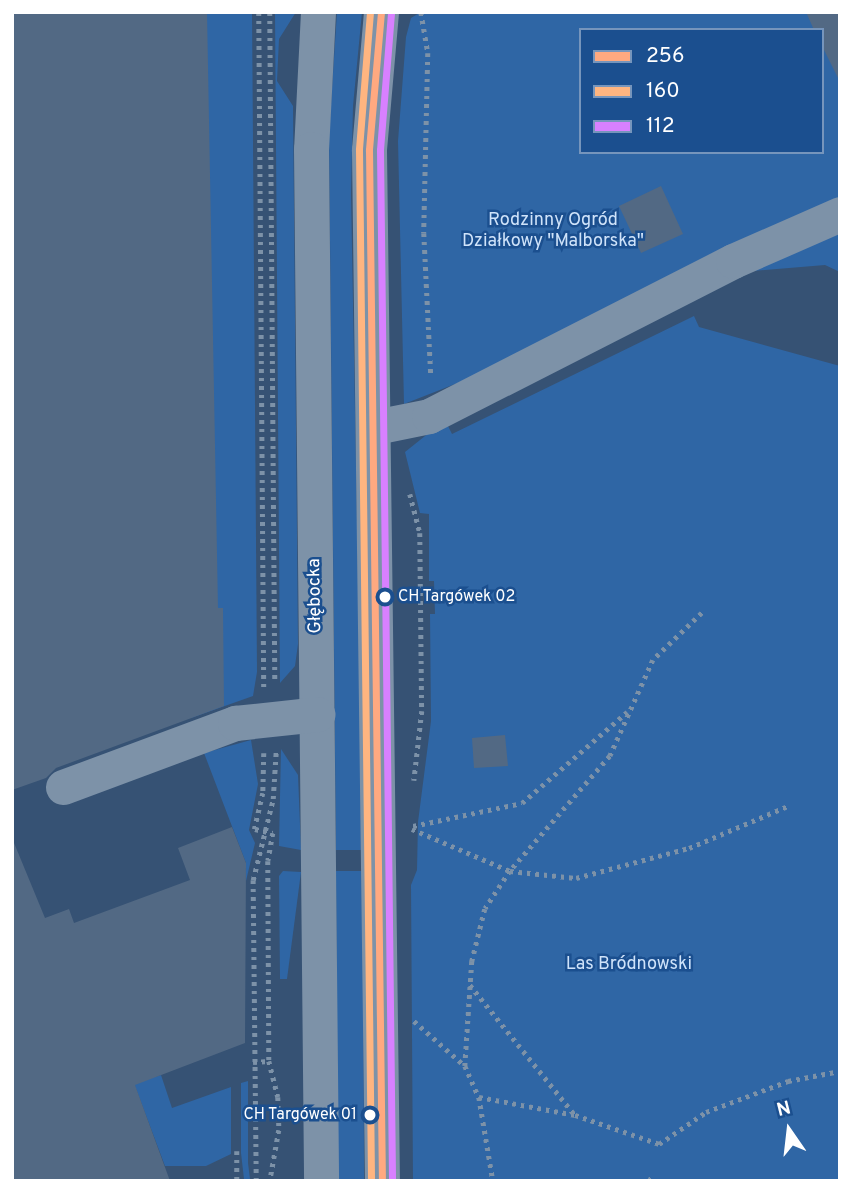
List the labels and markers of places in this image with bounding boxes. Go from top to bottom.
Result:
place label: CH Targówek 02 [398,587,516,607]
marker: CH Targówek 02 [378,590,392,604]
place label: CH Targówek 01 [243,1105,357,1125]
marker: CH Targówek 01 [363,1108,377,1122]

